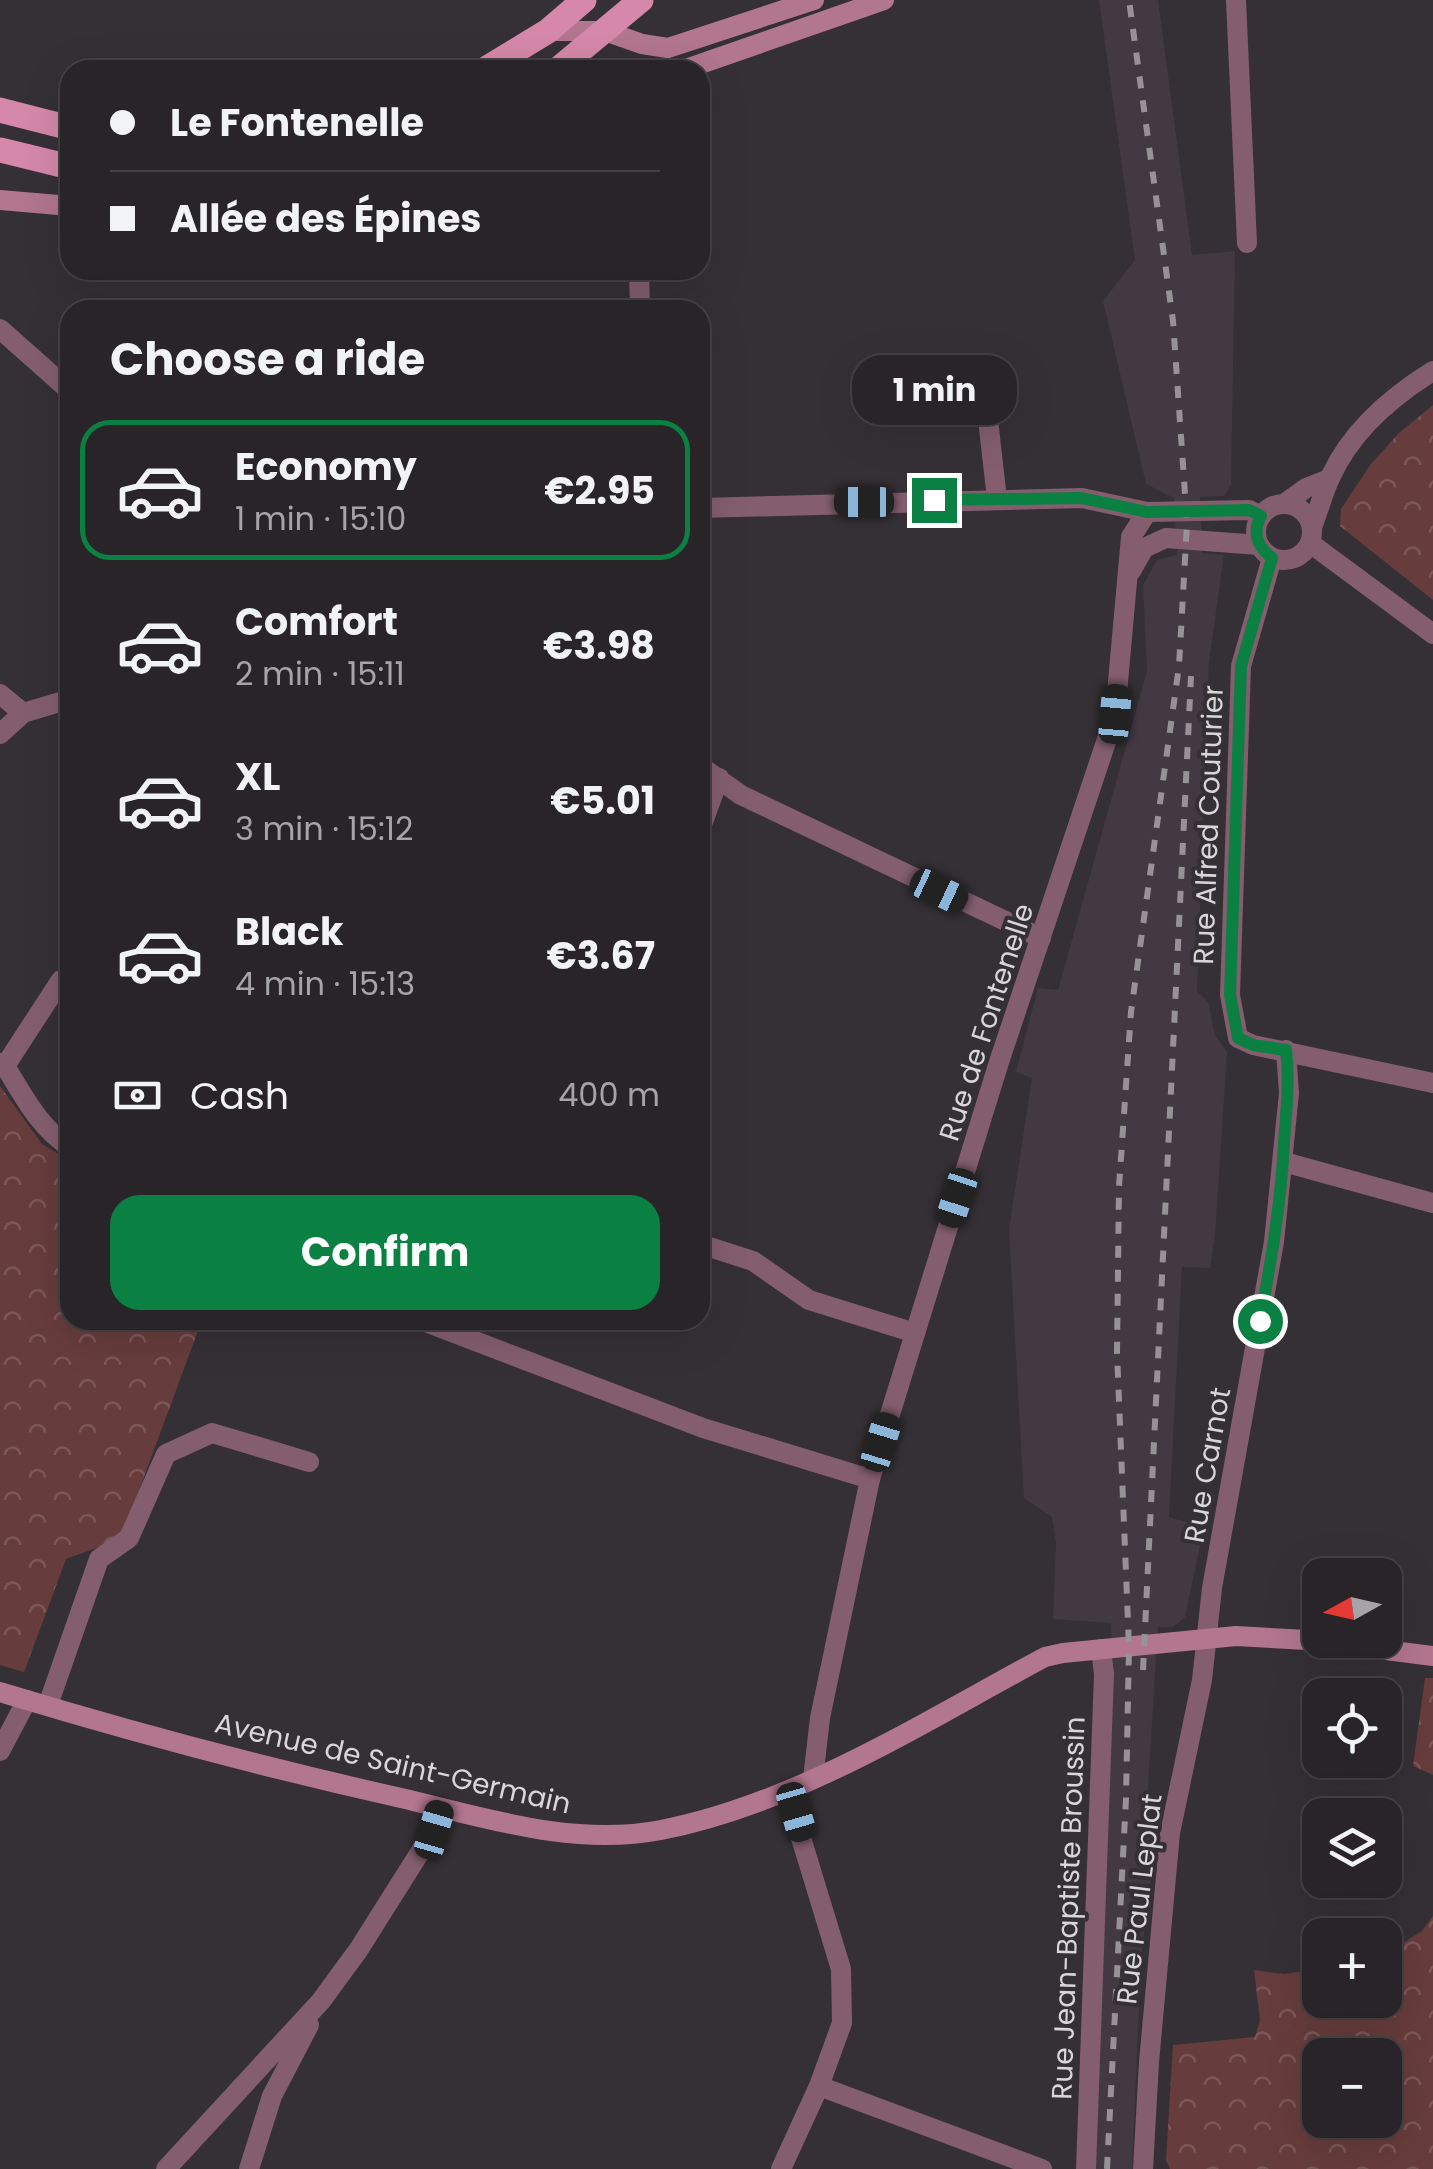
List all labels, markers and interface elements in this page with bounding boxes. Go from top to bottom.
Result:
text: Le Fontenelle [170,96,424,149]
text: Allée des Épines [170,192,482,245]
text: Choose a ride [110,328,425,391]
callout: 1 min [852,355,1016,425]
text: 1 min [893,367,976,412]
text: Economy [235,440,417,493]
icon: car [115,445,205,535]
text: €2.95 [544,464,655,517]
route end [912,478,957,523]
car [834,487,894,517]
text: 1 min · 15:10 [235,496,406,541]
text: Comfort [235,595,398,648]
icon: car [115,600,205,690]
text: €3.98 [543,619,655,672]
text: 2 min · 15:11 [235,651,405,696]
car [1097,683,1133,745]
street label: Rue Alfred Couturier [1184,685,1233,965]
text: XL [235,750,280,803]
icon: car [115,755,205,845]
text: €5.01 [550,774,655,827]
text: 3 min · 15:12 [235,806,413,851]
car [905,865,973,917]
street label: Rue de Fontenelle [930,898,1043,1146]
text: Black [235,905,344,958]
icon: car [115,910,205,1000]
text: €3.67 [547,929,655,982]
text: 4 min · 15:13 [235,961,415,1006]
icon: cash [110,1068,165,1123]
text: Cash [190,1069,289,1122]
text: 400 m [558,1072,660,1117]
car [933,1165,981,1231]
button: Confirm [110,1195,660,1310]
route start [1238,1299,1283,1344]
street label: Rue Carnot [1175,1384,1240,1546]
car [858,1409,904,1475]
north arrow [1302,1558,1402,1658]
map controls [1302,1558,1402,2138]
button: locate [1302,1678,1402,1778]
street label: Avenue de Saint-Germain [211,1704,575,1823]
street label: Rue Jean-Baptiste Broussin [1042,1716,1095,2100]
car [773,1779,819,1845]
street label: Rue Paul Leplat [1107,1792,1172,2006]
car [411,1797,457,1863]
button: layers [1302,1798,1402,1898]
button: + [1302,1918,1402,2018]
button: − [1302,2038,1402,2138]

